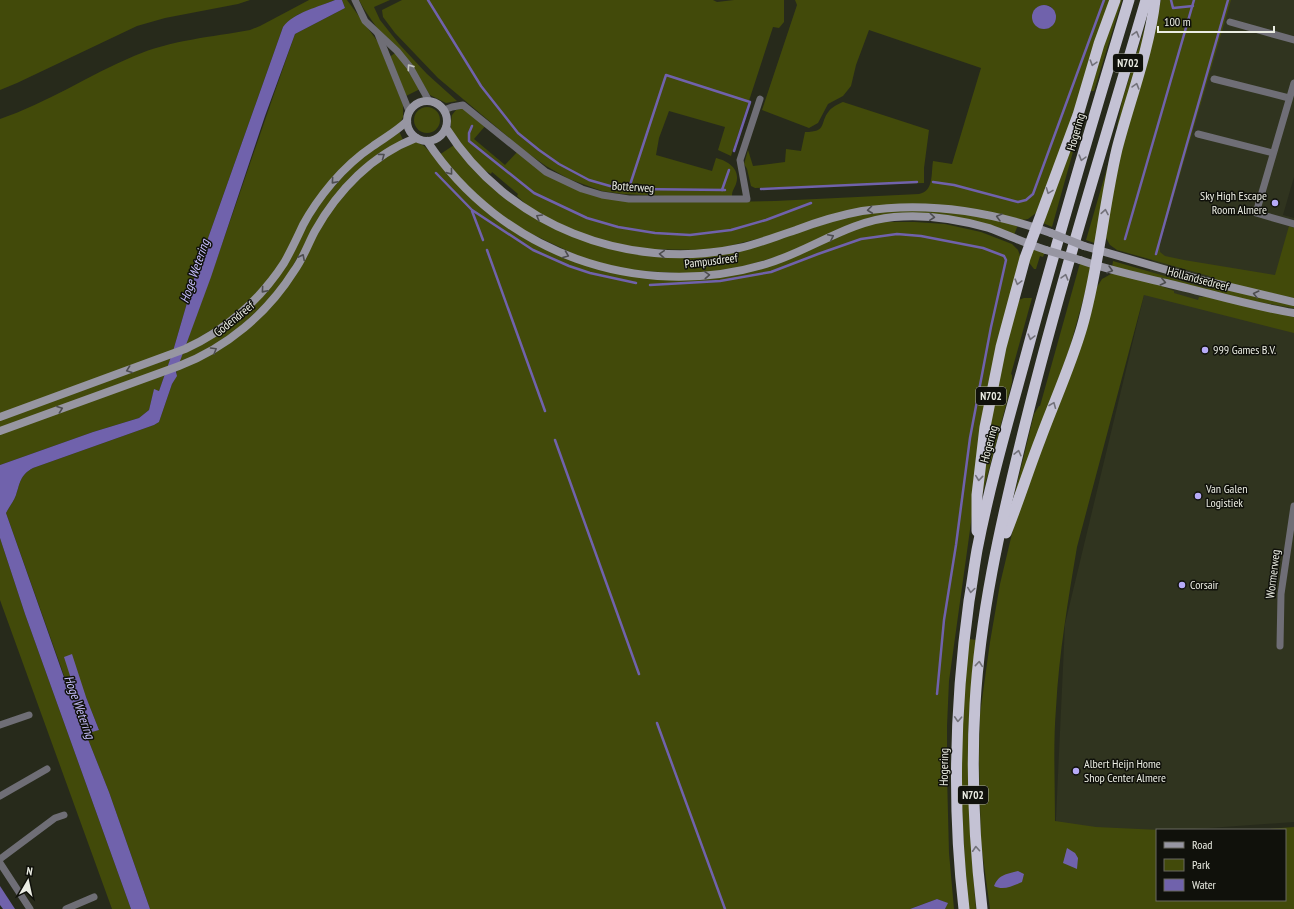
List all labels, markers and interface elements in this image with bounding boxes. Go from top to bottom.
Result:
scale bar [1158,8,1274,34]
text: 100 m [1164,14,1191,29]
one-way arrow [1131,31,1140,38]
road number: N702 [1113,54,1143,72]
one-way arrow [1090,60,1098,67]
one-way arrow [408,65,415,72]
one-way arrow [1131,82,1140,89]
street label: Hogering [1063,111,1088,152]
one-way arrow [377,154,384,161]
one-way arrow [1078,154,1087,161]
one-way arrow [446,168,453,175]
one-way arrow [332,177,339,184]
street label: Botterweg [611,178,655,195]
one-way arrow [1046,188,1054,195]
place label: Sky High Escape Room Almere [1200,188,1267,217]
marker: Sky High Escape Room Almere [1270,198,1280,208]
one-way arrow [867,206,873,215]
one-way arrow [1100,209,1109,215]
one-way arrow [929,212,935,221]
one-way arrow [996,213,1002,221]
one-way arrow [536,214,543,221]
one-way arrow [826,234,834,241]
water label: Hoge Wetering [176,236,214,305]
one-way arrow [659,249,665,258]
street label: Pampusdreef [683,250,739,271]
one-way arrow [563,251,570,259]
one-way arrow [298,254,305,261]
street label: Hollandsedreef [1166,263,1231,294]
one-way arrow [1107,265,1114,274]
one-way arrow [704,271,710,280]
one-way arrow [1060,274,1069,281]
one-way arrow [1160,278,1166,286]
one-way arrow [1015,279,1023,285]
one-way arrow [261,285,268,293]
one-way arrow [1253,290,1259,298]
street label: Godendreef [210,297,258,340]
one-way arrow [1027,333,1036,340]
place label: 999 Games B.V. [1213,342,1276,357]
marker: 999 Games B.V. [1200,345,1210,355]
one-way arrow [210,347,217,354]
one-way arrow [125,365,132,374]
road number: N702 [976,387,1006,405]
one-way arrow [1049,402,1057,409]
one-way arrow [57,406,64,414]
street label: Hogering [976,424,1001,464]
one-way arrow [1013,450,1022,457]
one-way arrow [975,475,984,481]
place label: Van Galen Logistiek [1205,481,1247,510]
marker: Van Galen Logistiek [1193,491,1203,501]
street label: Wormerweg [1262,549,1283,599]
place label: Corsair [1190,577,1219,592]
marker: Corsair [1177,580,1187,590]
one-way arrow [967,587,976,593]
one-way arrow [974,661,983,667]
water label: Hoge Wetering [60,673,99,743]
one-way arrow [954,716,962,722]
street label: Hogering [936,748,951,786]
place label: Albert Heijn Home Shop Center Almere [1084,756,1166,785]
marker: Albert Heijn Home Shop Center Almere [1071,766,1081,776]
road number: N702 [958,786,988,804]
legend [1156,829,1286,901]
text: Road [1192,837,1212,852]
one-way arrow [971,846,980,852]
text: Park [1192,857,1210,872]
north arrow [8,861,48,901]
text: N [26,864,34,879]
text: Water [1192,877,1217,892]

